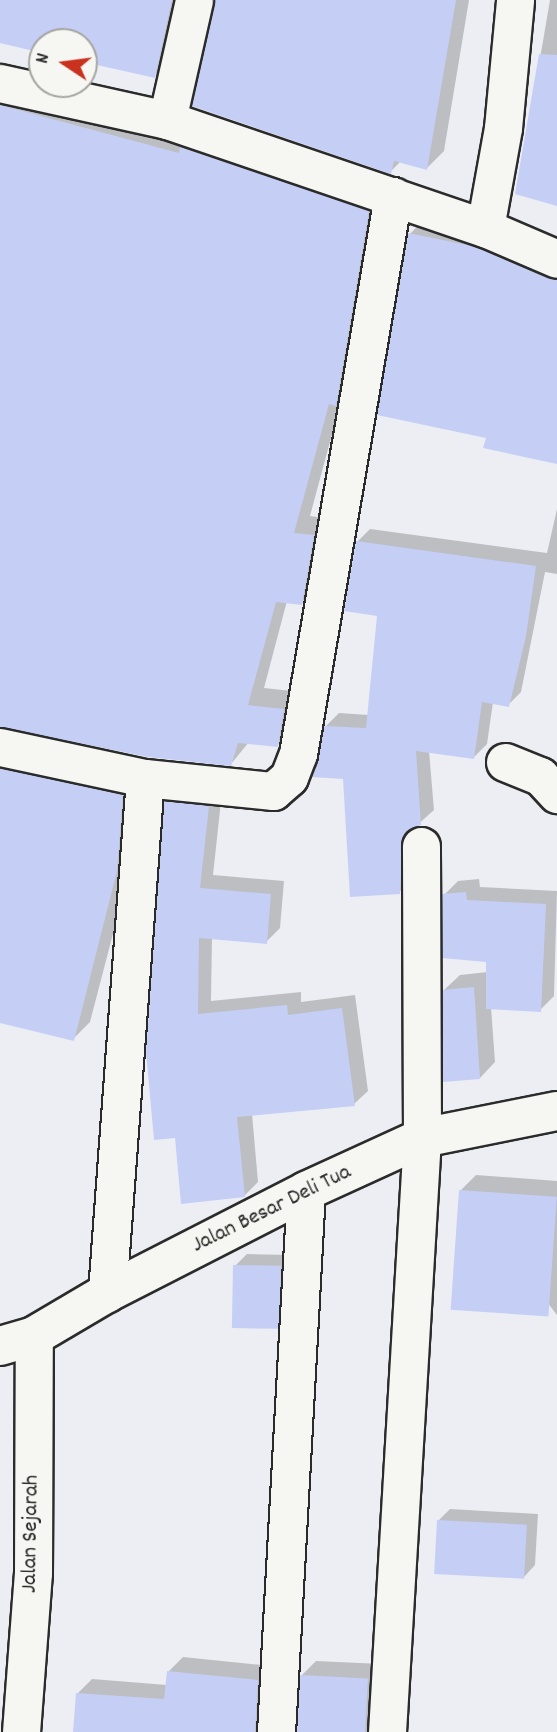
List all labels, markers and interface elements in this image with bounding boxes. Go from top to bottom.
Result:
north arrow [28,28,98,98]
text: N [30,51,58,66]
street label: Jalan Besar Deli Tua [188,1160,356,1260]
street label: Jalan Sejarah [17,1475,47,1593]

